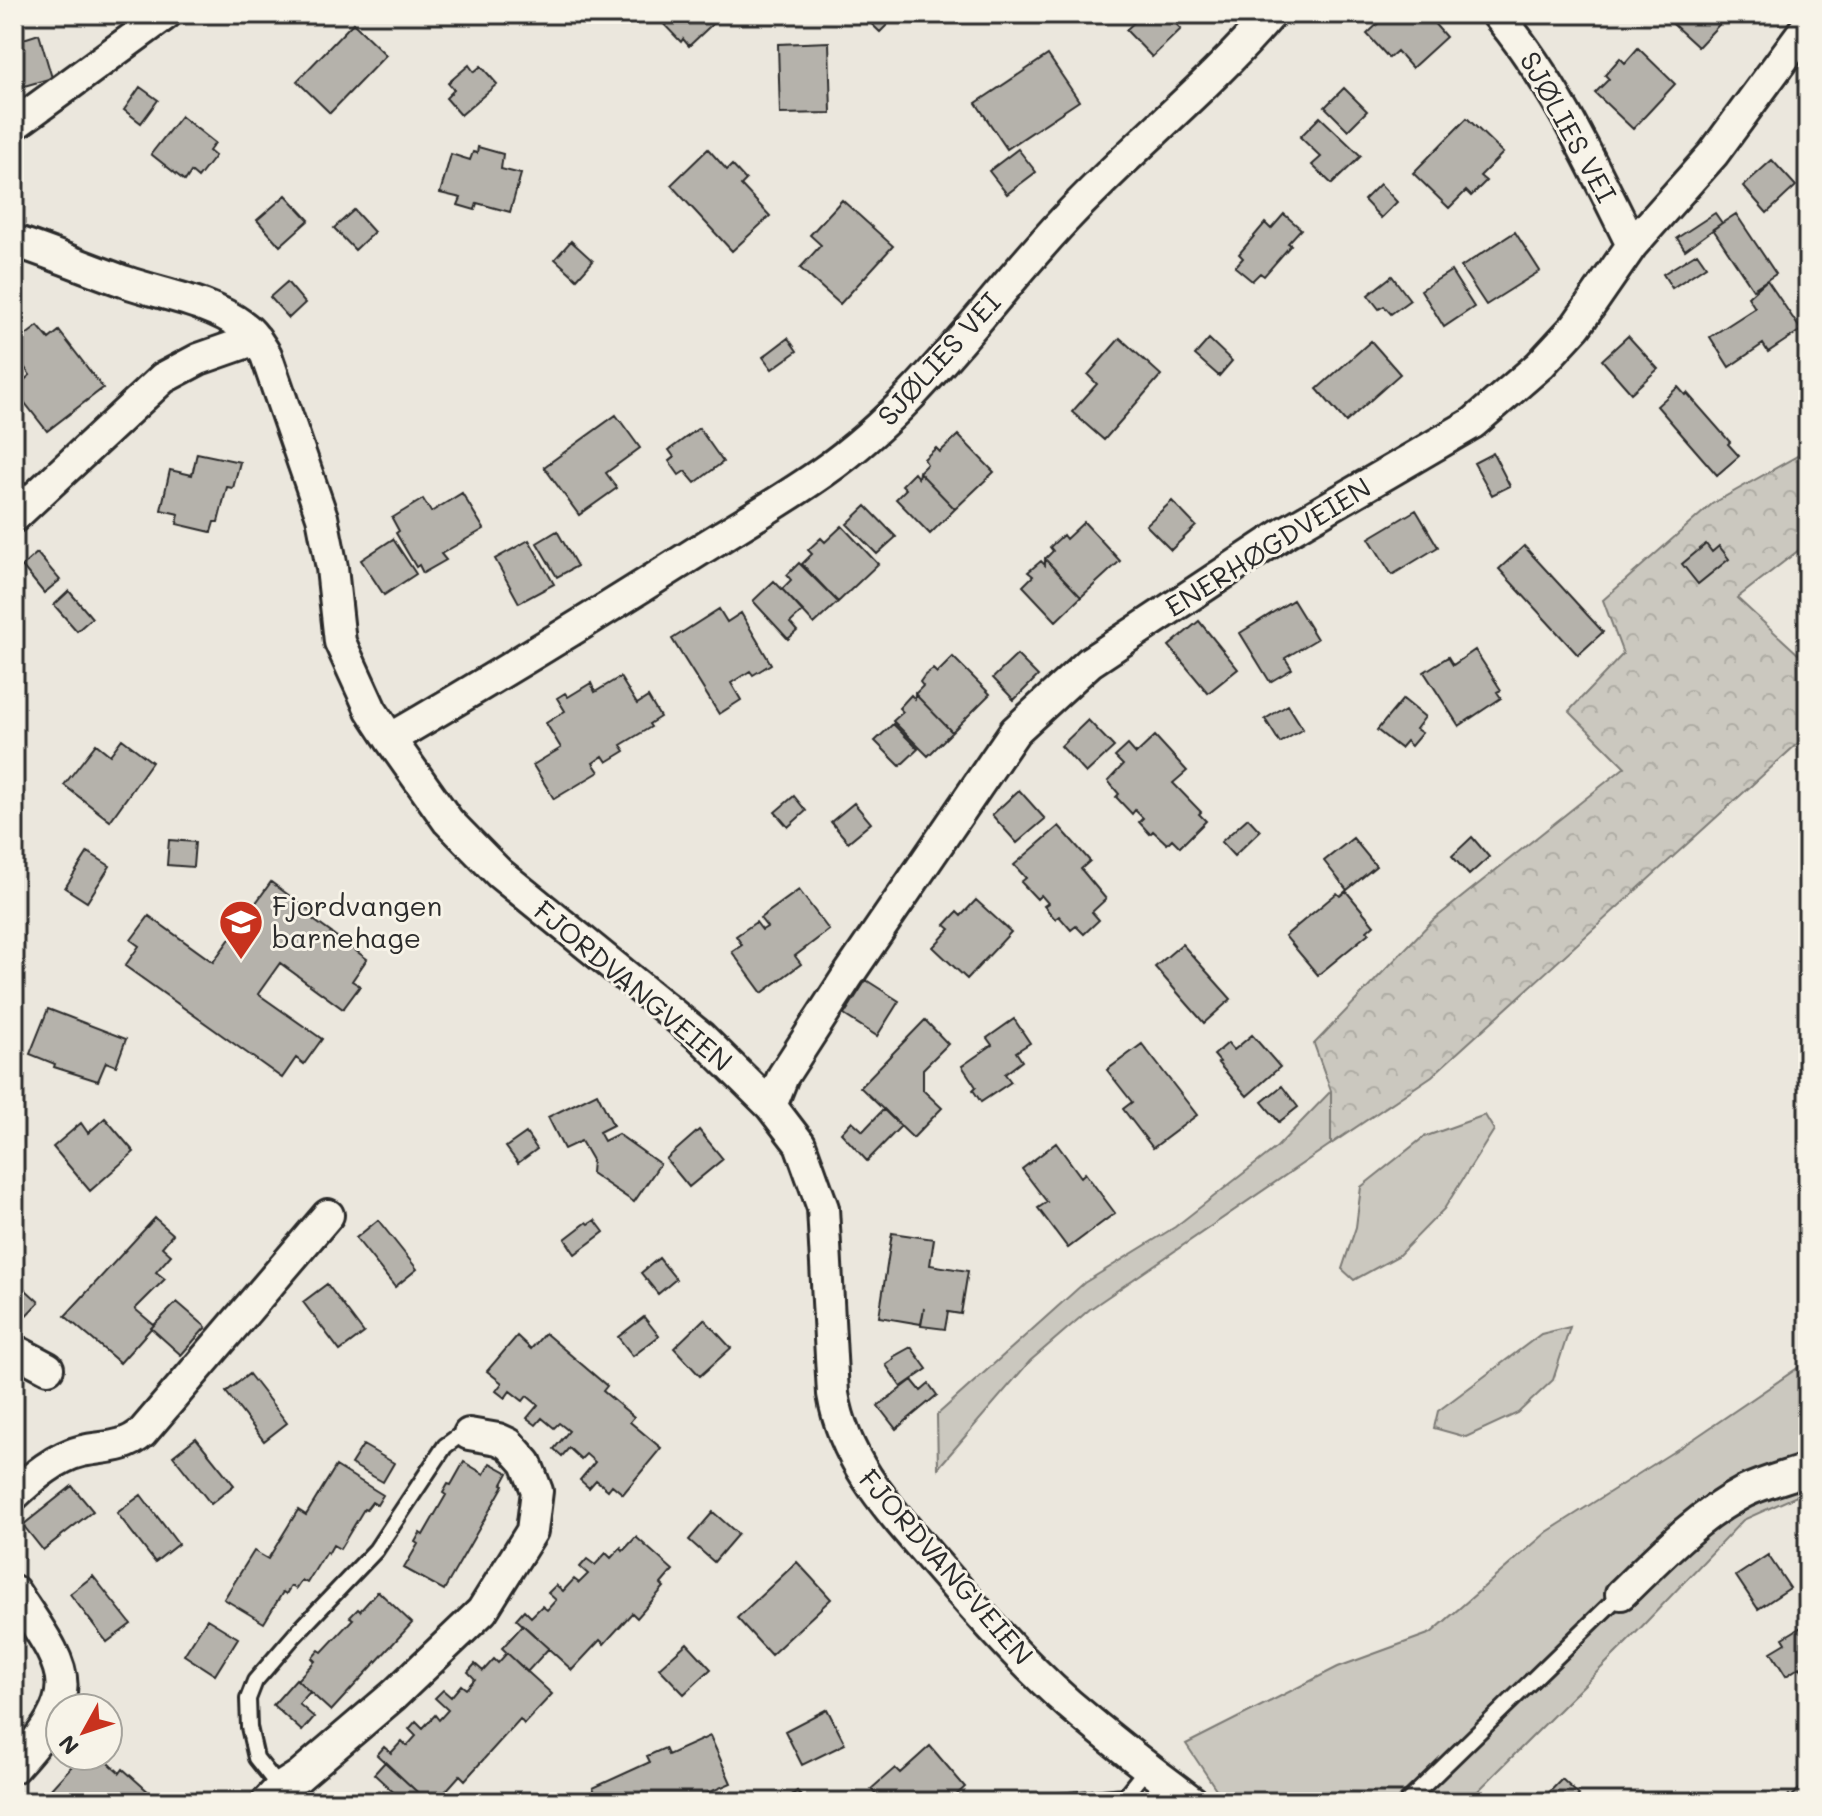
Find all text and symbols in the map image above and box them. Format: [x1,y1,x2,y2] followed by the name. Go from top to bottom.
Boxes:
[1513,45,1625,208] street label: SJØLIES VEI
[869,284,1008,433] street label: SJØLIES VEI
[1158,468,1377,624] street label: ENERHØGDVEIEN
[272,887,442,955] place label: Fjordvangen barnehage
[527,892,740,1079] street label: FJORDVANGVEIEN
[217,898,265,961] school or university icon: Fjordvangen barnehage
[852,1461,1042,1672] street label: FJORDVANGVEIEN
[44,1692,124,1772] north arrow
[52,1729,85,1761] text: N

